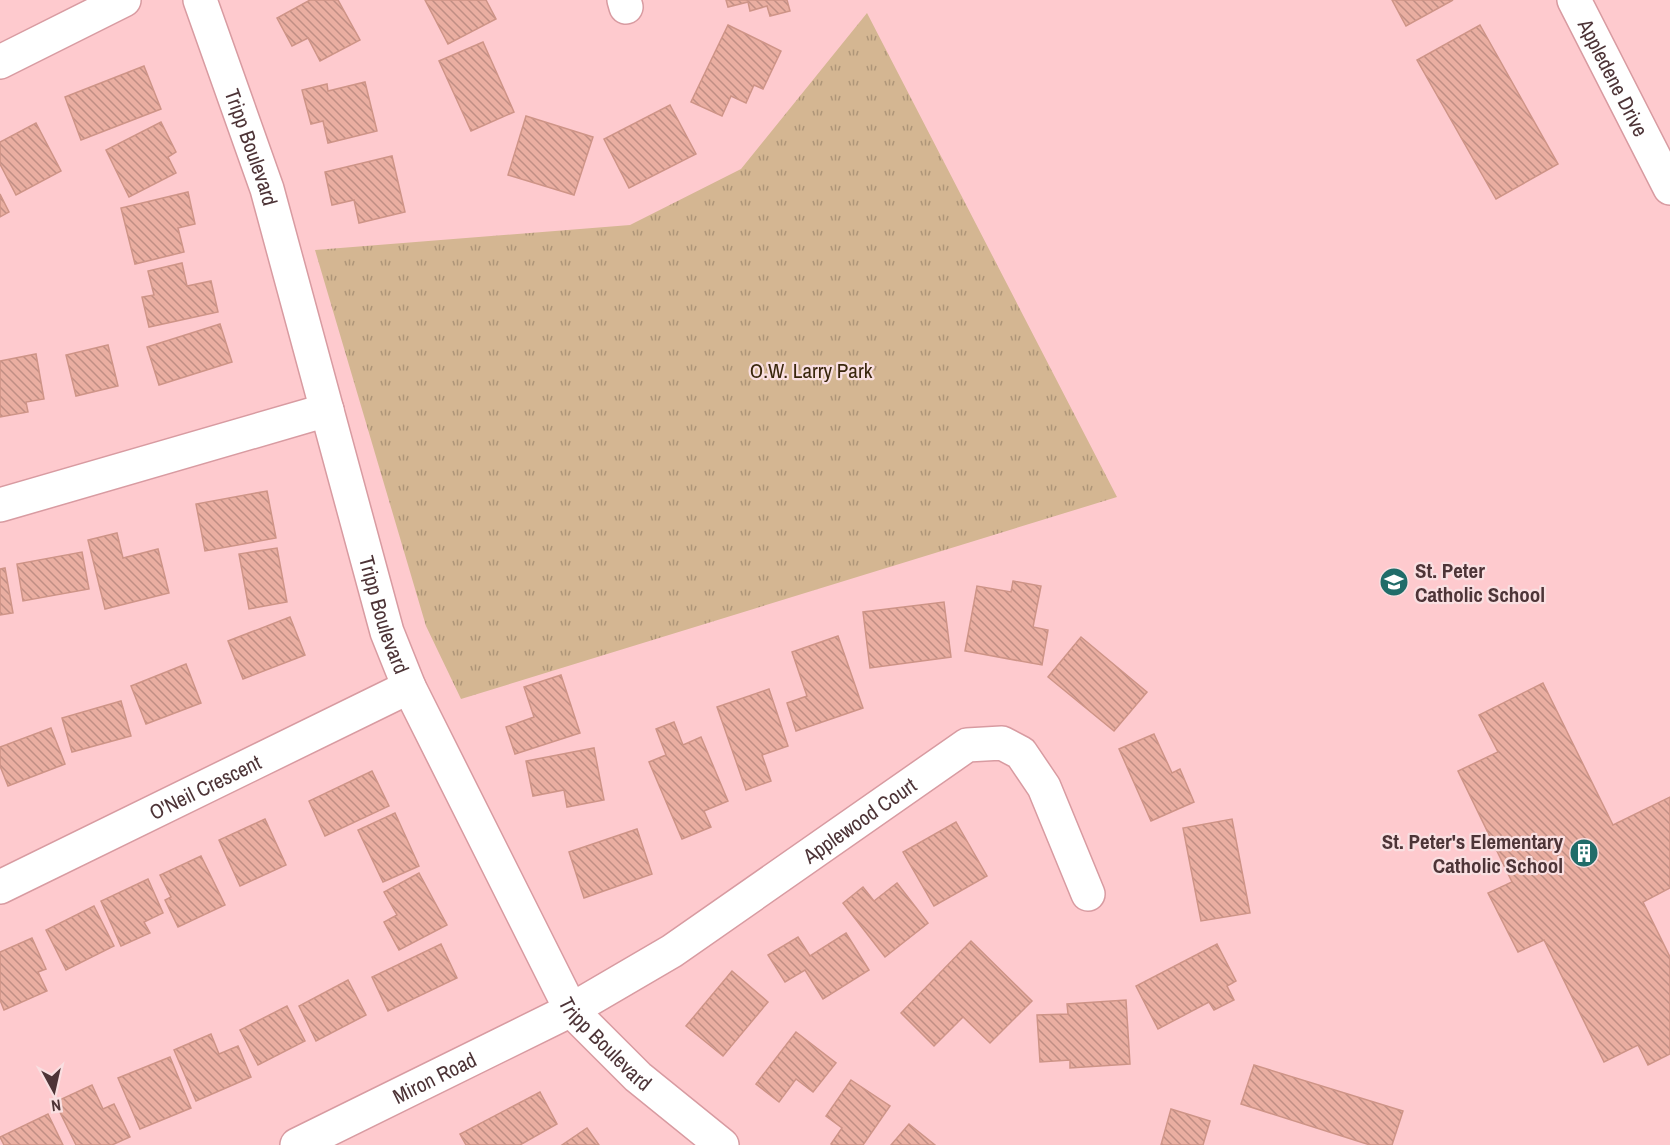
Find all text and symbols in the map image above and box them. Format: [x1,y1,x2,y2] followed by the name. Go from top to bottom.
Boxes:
[1571,13,1656,141] street label: Appledene Drive
[218,85,285,209] street label: Tripp Boulevard
[750,356,873,385] park label: O.W. Larry Park
[352,552,417,678] street label: Tripp Boulevard
[1415,556,1545,609] place label: St. Peter Catholic School
[1378,566,1410,598] school or university icon: St. Peter Catholic School
[144,747,266,826] street label: O'Neil Crescent
[796,770,922,870] street label: Applewood Court
[1382,827,1563,880] place label: St. Peter's Elementary Catholic School
[1568,837,1600,869] building icon: St. Peter's Elementary Catholic School
[552,992,658,1097] street label: Tripp Boulevard
[387,1044,481,1110] street label: Miron Road
[24,1061,84,1121] north arrow
[50,1094,62,1117] text: N

